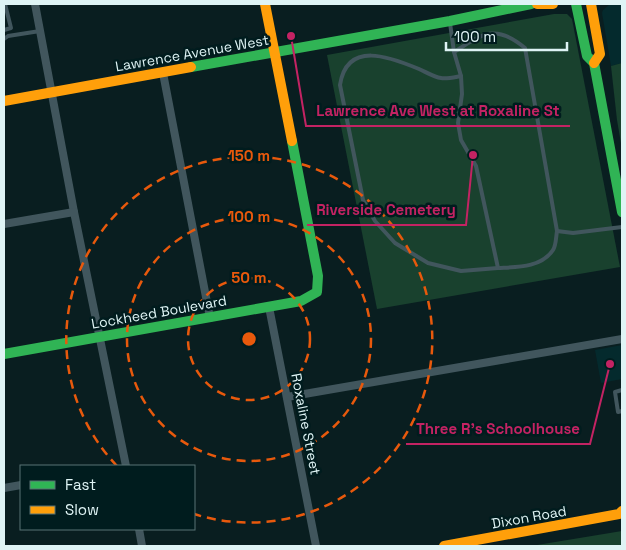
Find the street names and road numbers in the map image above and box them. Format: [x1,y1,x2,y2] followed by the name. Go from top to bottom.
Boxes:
[114,31,270,75] street label: Lawrence Avenue West
[90,291,228,333] street label: Lockheed Boulevard
[287,372,325,476] street label: Roxaline Street
[490,502,568,532] street label: Dixon Road

